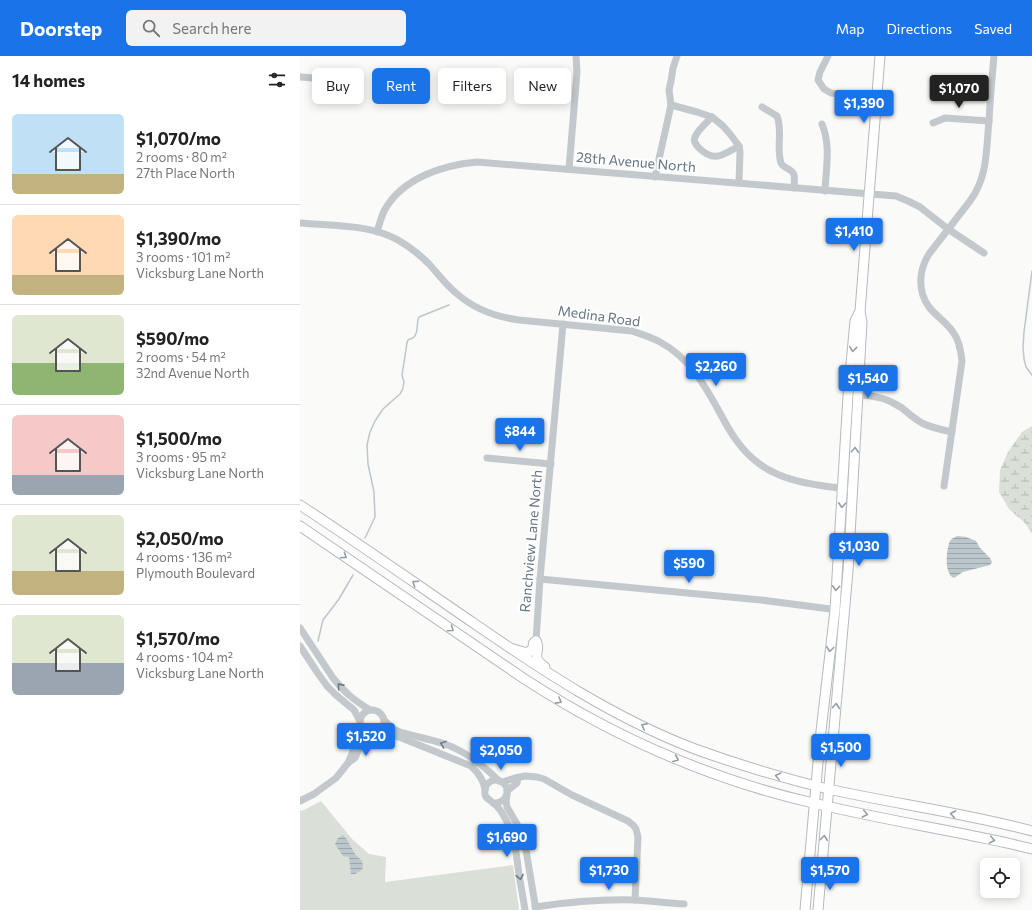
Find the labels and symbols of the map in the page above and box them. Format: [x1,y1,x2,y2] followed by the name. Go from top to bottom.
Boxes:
[926,75,992,109] pin: $1,070
[831,90,897,124] pin: $1,390
[575,148,697,175] street label: 28th Avenue North
[821,218,887,252] pin: $1,410
[557,301,641,330] street label: Medina Road
[848,346,857,352] one-way arrow
[683,353,749,387] pin: $2,260
[835,365,901,399] pin: $1,540
[496,418,544,452] pin: $844
[850,447,859,453] one-way arrow
[516,469,545,613] street label: Ranchview Lane North
[837,502,846,508] one-way arrow
[826,533,892,567] pin: $1,030
[665,550,713,584] pin: $590
[340,551,347,559] one-way arrow
[412,580,419,588] one-way arrow
[832,585,841,591] one-way arrow
[447,624,454,632] one-way arrow
[826,646,835,652] one-way arrow
[337,683,344,691] one-way arrow
[555,697,562,704] one-way arrow
[832,703,841,709] one-way arrow
[333,723,399,757] pin: $1,520
[640,723,648,731] one-way arrow
[808,734,874,768] pin: $1,500
[468,737,534,771] pin: $2,050
[440,740,447,749] one-way arrow
[671,754,679,762] one-way arrow
[775,772,782,781] one-way arrow
[862,809,868,818] one-way arrow
[950,810,956,818] one-way arrow
[474,824,540,858] pin: $1,690
[819,835,828,841] one-way arrow
[989,835,995,843] one-way arrow
[576,857,642,891] pin: $1,730
[797,857,863,891] pin: $1,570
[515,874,524,880] one-way arrow

